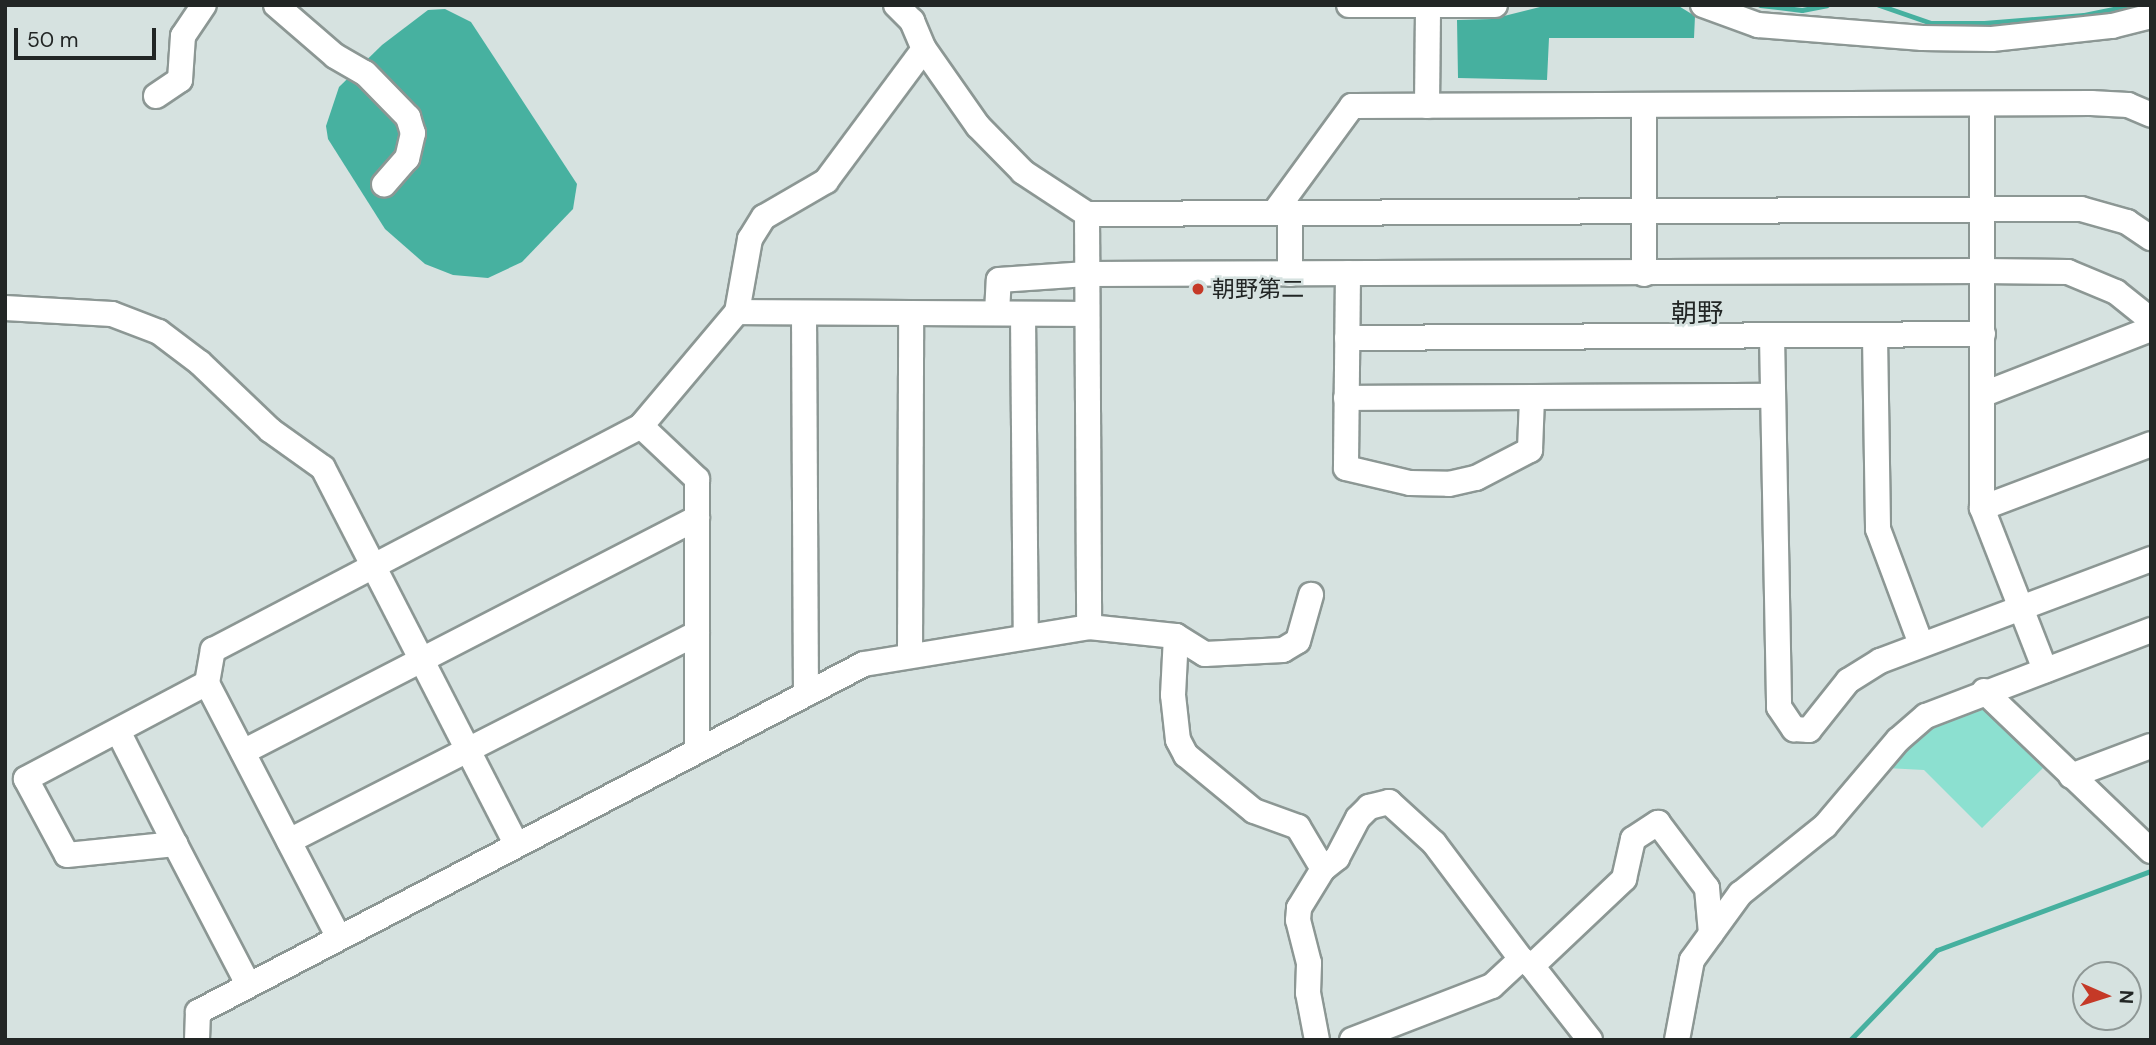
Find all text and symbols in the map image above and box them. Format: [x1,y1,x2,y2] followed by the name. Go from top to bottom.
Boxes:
[18,14,159,58] scale bar
[27,26,78,54] text: 50 m
[1212,275,1304,303] place label: 朝野第二
[1190,281,1206,297] marker: 朝野第二
[1671,298,1723,330] district label: 朝野
[2072,961,2142,1031] north arrow
[2114,989,2139,1005] text: N

